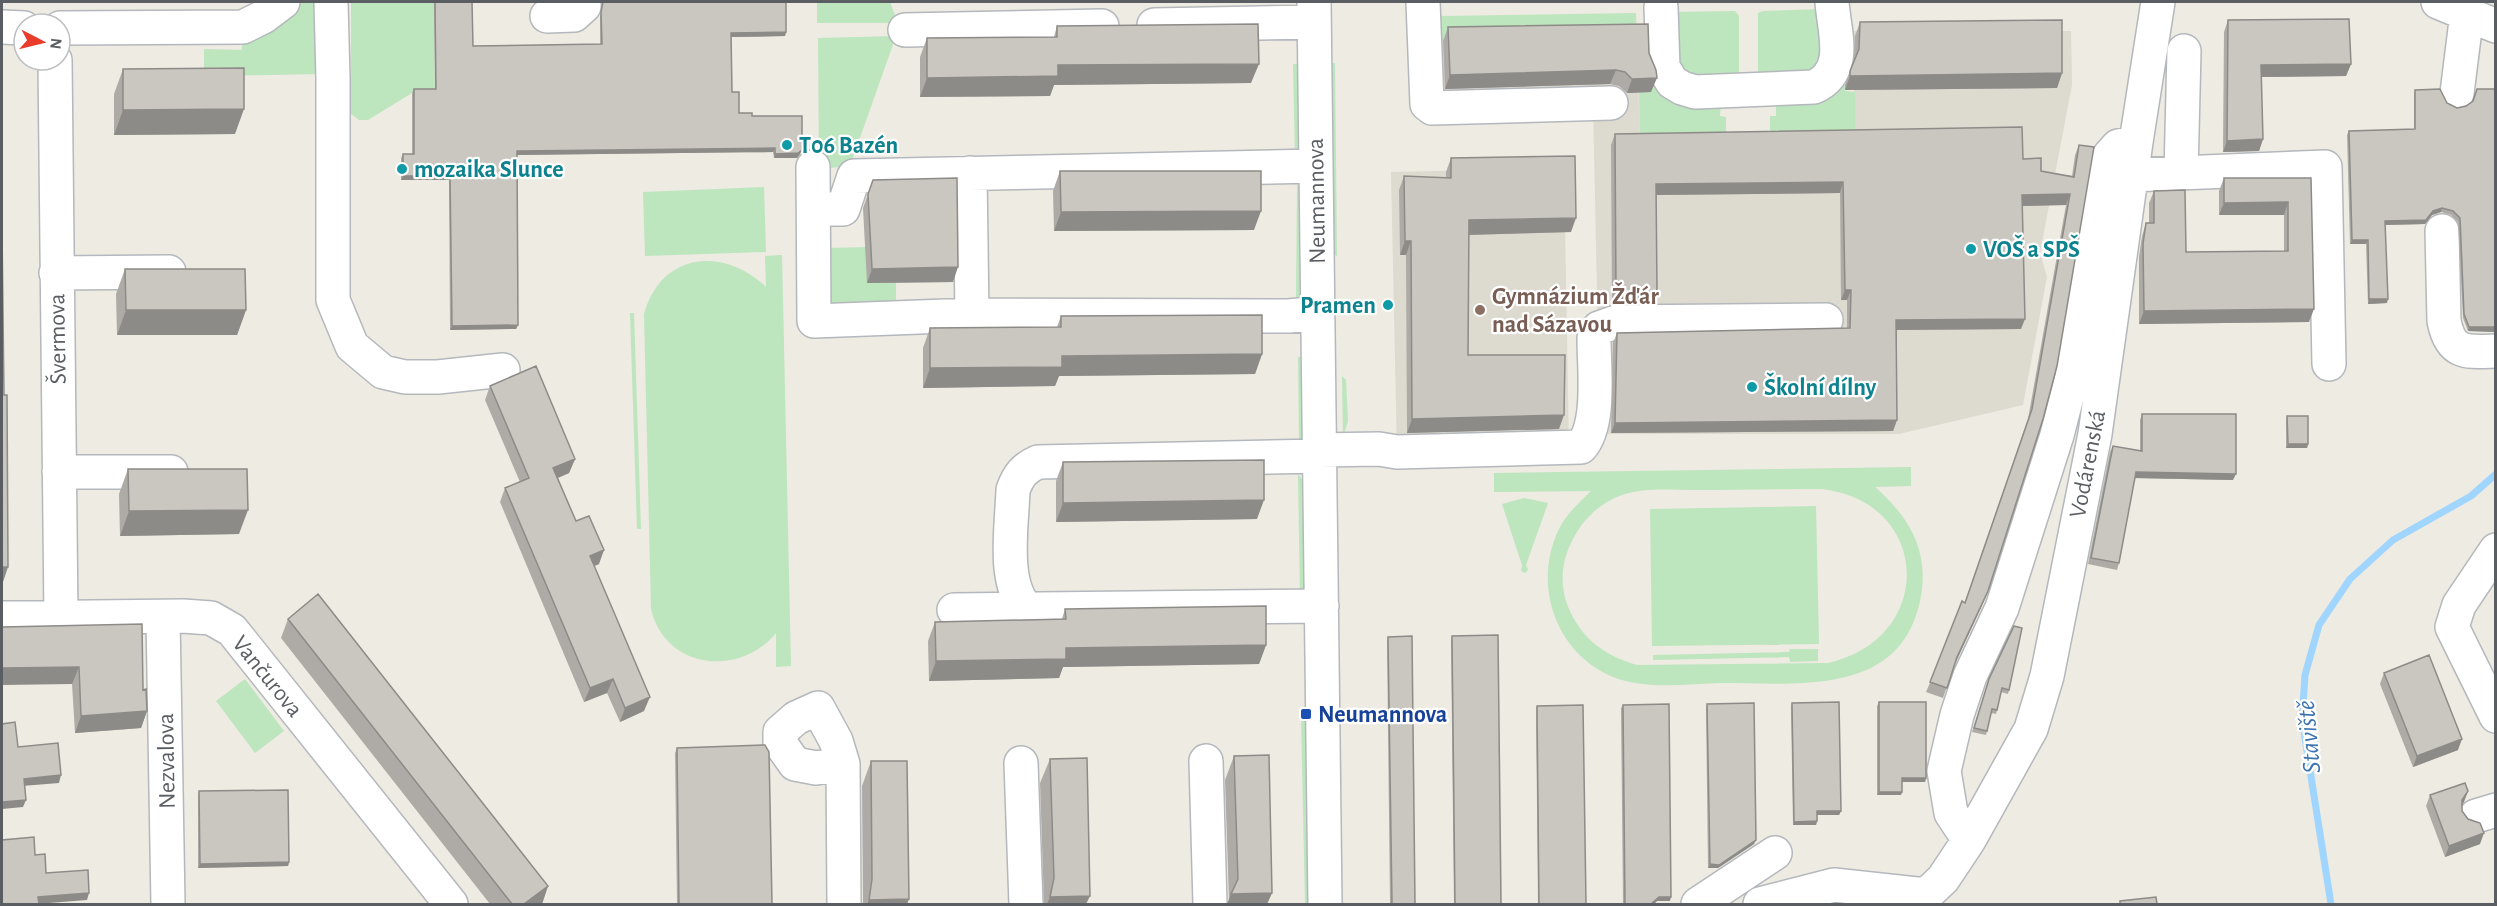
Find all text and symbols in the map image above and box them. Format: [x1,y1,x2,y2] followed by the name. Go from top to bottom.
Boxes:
[12,12,72,72] north arrow
[47,37,65,50] text: N
[799,134,898,158] place label: T06 Bazén
[780,138,794,152] marker: T06 Bazén
[1304,138,1330,264] street label: Neumannova
[414,158,563,182] place label: mozaika Slunce
[395,162,409,176] marker: mozaika Slunce
[1983,234,2080,262] place label: VOŠ a SPŠ
[1964,242,1978,256] marker: VOŠ a SPŠ
[1492,282,1659,337] place label: Gymnázium Žďár nad Sázavou
[44,293,71,385] street label: Švermova
[1300,294,1376,318] place label: Pramen
[1381,298,1395,312] marker: Pramen
[1473,303,1487,317] marker: Gymnázium Žďár nad Sázavou
[1764,372,1877,400] place label: Školní dílny
[1745,380,1759,394] marker: Školní dílny
[2066,408,2110,520] street label: Vodárenská
[227,631,307,722] street label: Vančurova
[2293,699,2325,775] water label: Staviště
[1318,703,1447,727] place label: Neumannova
[1299,707,1313,721] marker: Neumannova
[154,713,180,809] street label: Nezvalova

